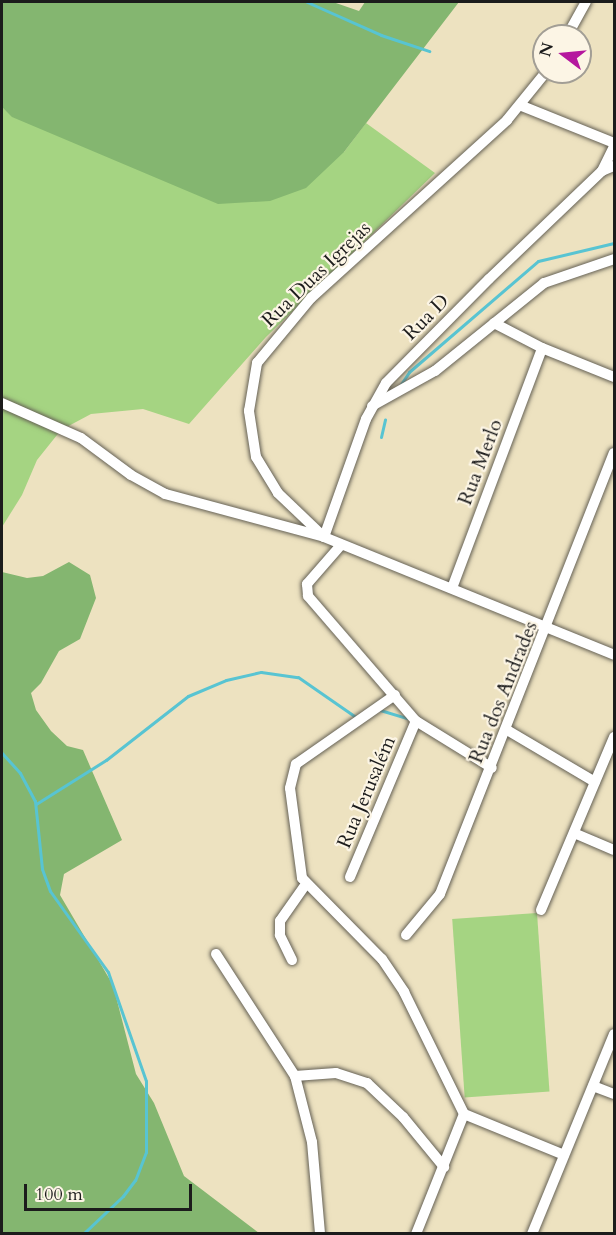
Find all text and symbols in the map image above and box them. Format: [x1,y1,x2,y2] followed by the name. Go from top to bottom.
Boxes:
[532,24,592,84] north arrow
[534,40,559,59] text: N
[257,216,375,332] street label: Rua Duas Igrejas
[398,289,454,345] street label: Rua D
[453,416,507,508] street label: Rua Merlo
[464,618,542,766] street label: Rua dos Andrades
[332,732,400,852] street label: Rua Jerusalém
[27,1172,195,1210] scale bar
[35,1182,83,1207] text: 100 m

